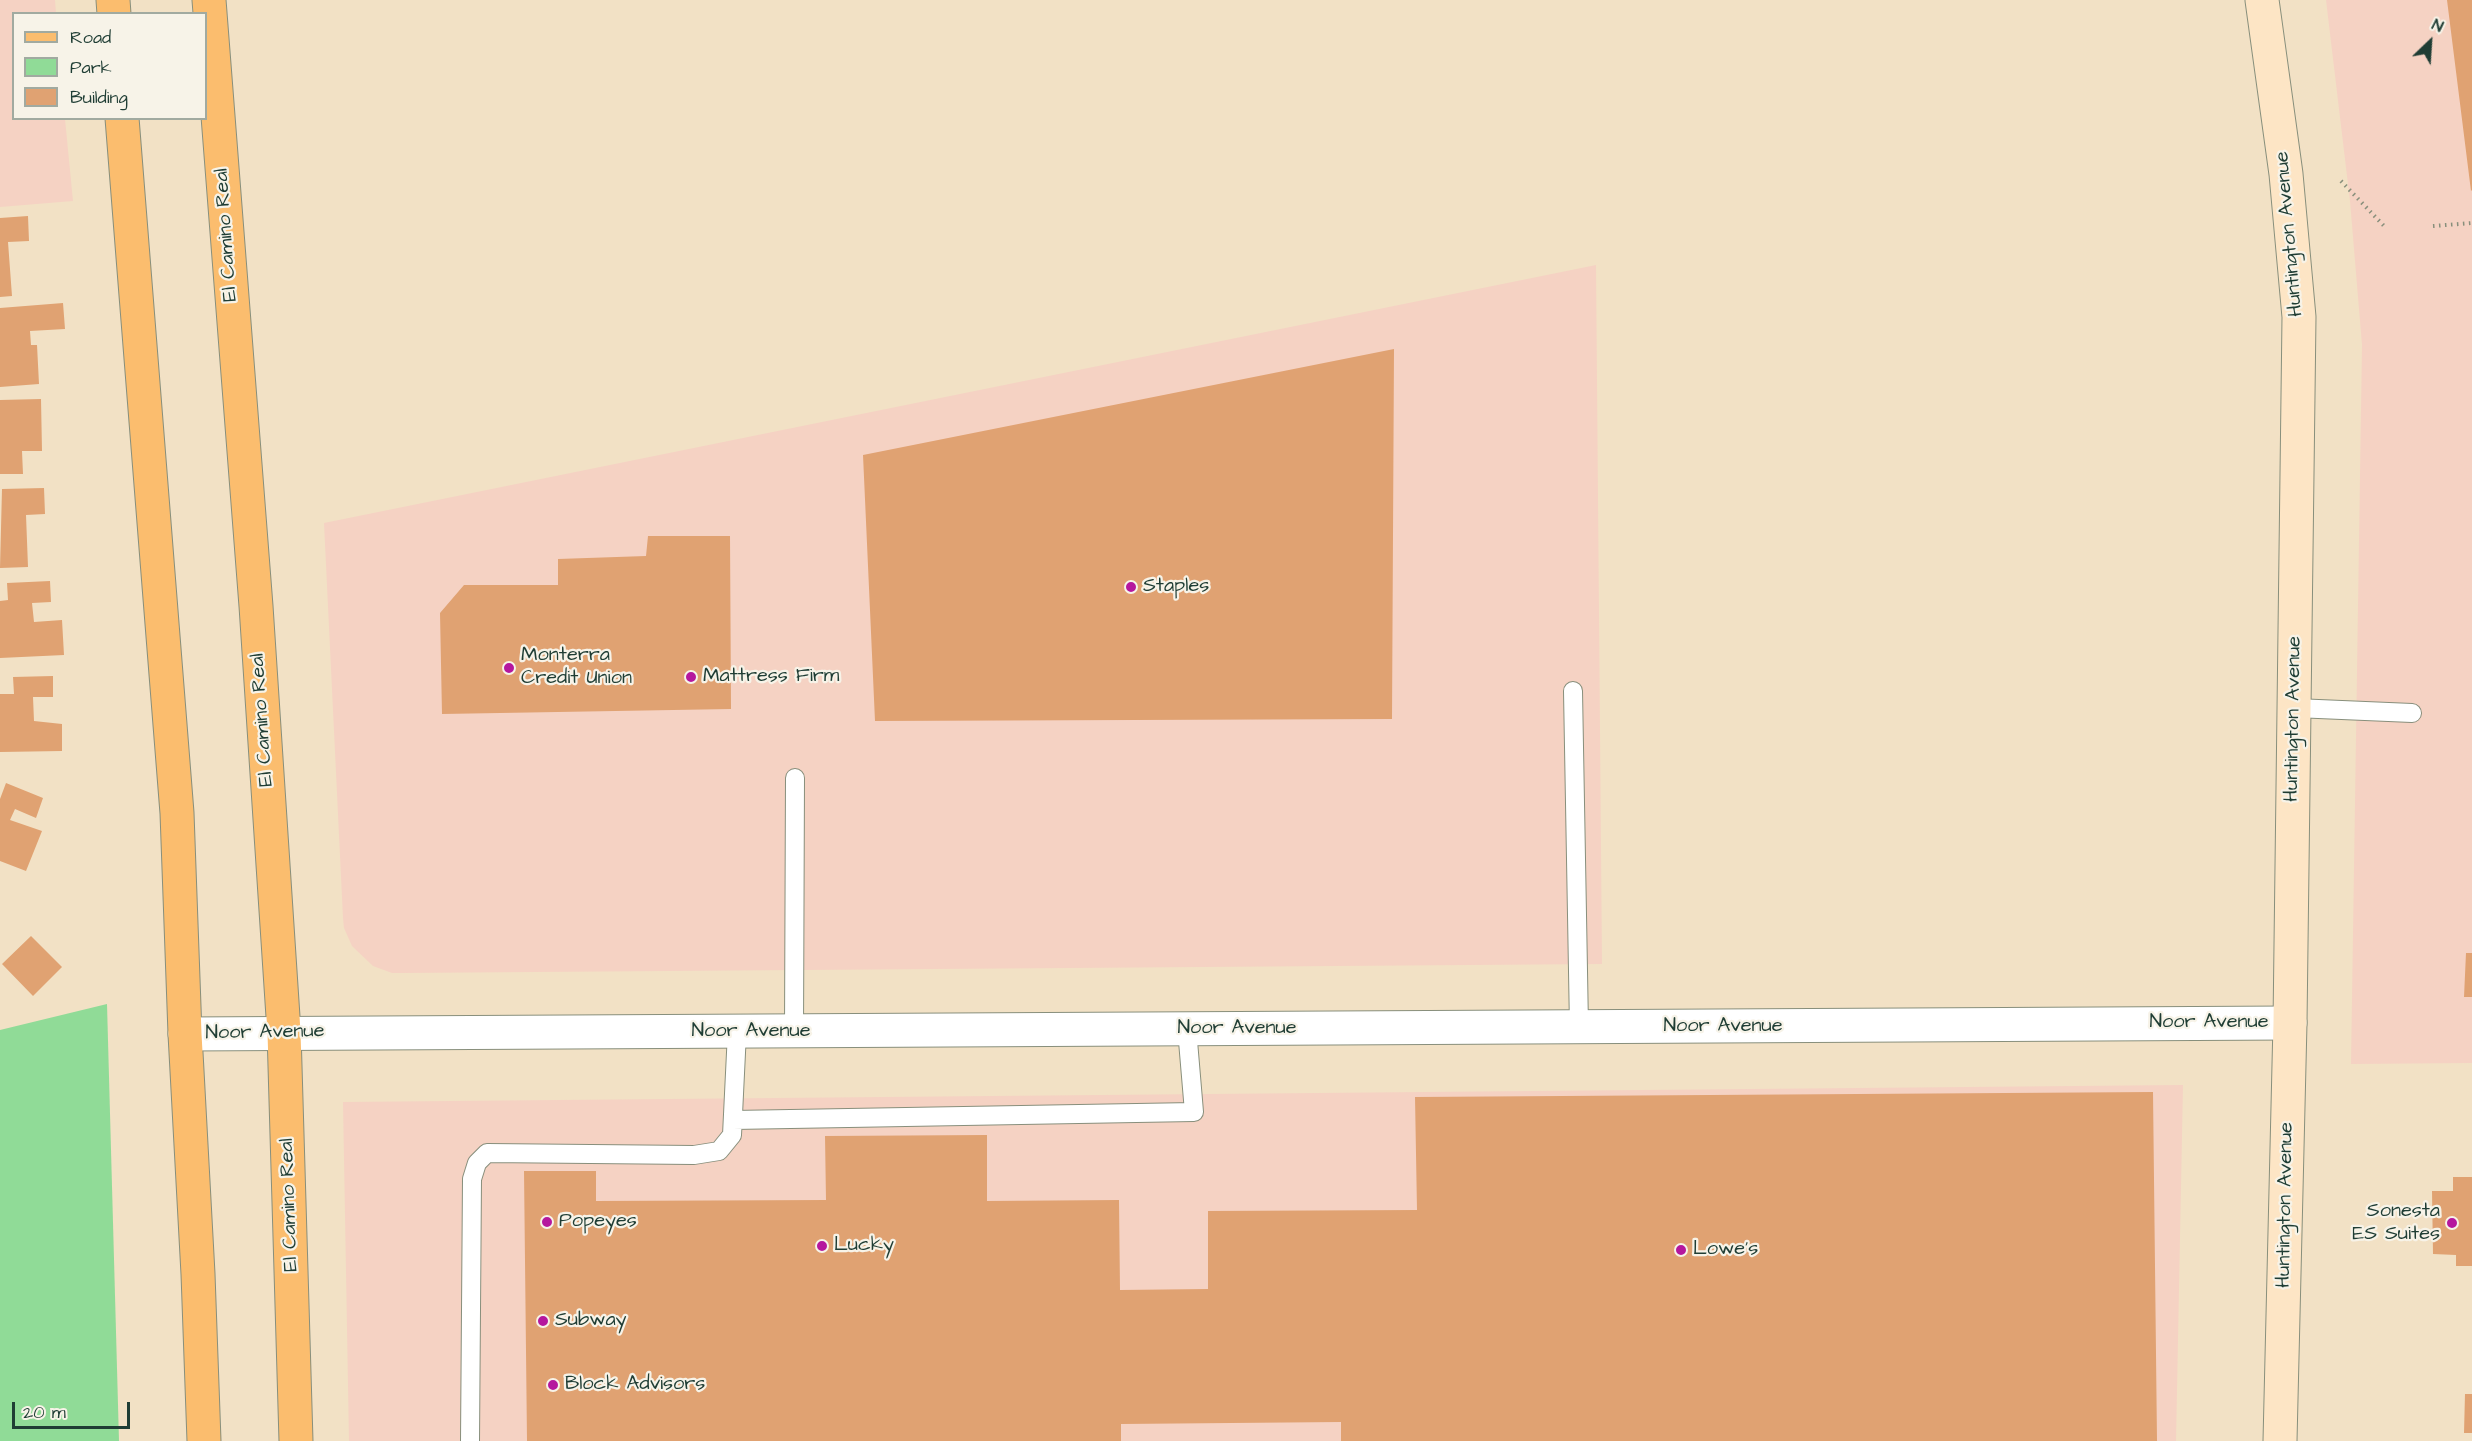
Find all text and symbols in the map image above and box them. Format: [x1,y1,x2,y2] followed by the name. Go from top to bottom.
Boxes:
[12,12,207,120] legend
[2400,12,2460,72] north arrow
[2428,14,2447,38] text: N
[70,25,111,50] text: Road
[70,55,112,80] text: Park
[70,85,128,110] text: Building
[2271,150,2309,318] street label: Huntington Avenue
[210,168,244,302] street label: El Camino Real
[1143,575,1209,599] place label: Staples
[1124,580,1138,594] marker: Staples
[2281,636,2307,802] street label: Huntington Avenue
[521,644,632,691] place label: Monterra Credit Union
[246,653,280,787] street label: El Camino Real
[502,661,516,675] marker: Monterra Credit Union
[703,665,839,689] place label: Mattress Firm
[684,670,698,684] marker: Mattress Firm
[2149,1011,2269,1035] street label: Noor Avenue
[1663,1015,1783,1039] street label: Noor Avenue
[1177,1017,1297,1041] street label: Noor Avenue
[205,1020,325,1046] street label: Noor Avenue
[691,1020,811,1044] street label: Noor Avenue
[2273,1122,2299,1288] street label: Huntington Avenue
[276,1138,304,1272] street label: El Camino Real
[2352,1200,2440,1247] place label: Sonesta ES Suites
[559,1210,637,1234] place label: Popeyes
[540,1215,554,1229] marker: Popeyes
[2445,1216,2459,1230] marker: Sonesta ES Suites
[834,1234,894,1258] place label: Lucky
[1693,1238,1758,1262] place label: Lowe's
[815,1239,829,1253] marker: Lucky
[1674,1243,1688,1257] marker: Lowe's
[555,1309,627,1333] place label: Subway
[536,1314,550,1328] marker: Subway
[565,1373,705,1397] place label: Block Advisors
[546,1378,560,1392] marker: Block Advisors
[15,1390,134,1428] scale bar
[23,1400,66,1425] text: 20 m

